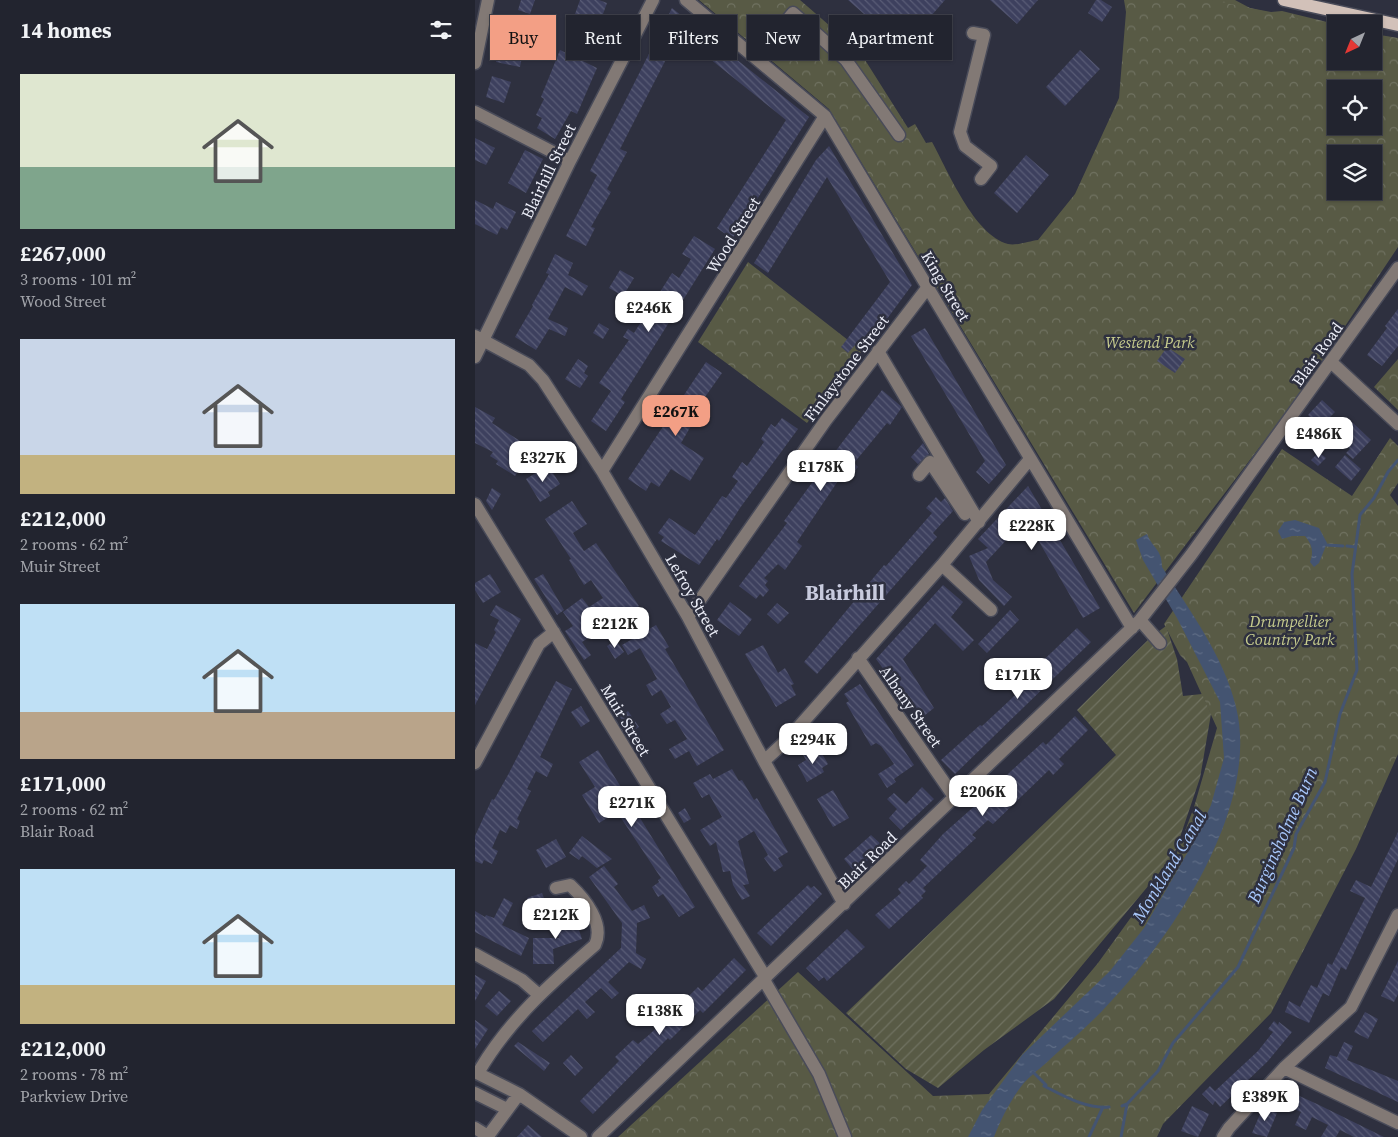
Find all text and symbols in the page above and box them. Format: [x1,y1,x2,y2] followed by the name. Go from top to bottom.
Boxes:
[490,15,556,60] chip: Buy
[566,15,640,60] chip: Rent
[650,15,737,60] chip: Filters
[747,15,819,60] chip: New
[829,15,952,60] chip: Apartment
[1327,15,1383,70] north arrow
[1327,15,1382,200] map controls
[20,16,112,45] text: 14 homes
[427,16,455,44] icon: filters
[1327,80,1382,135] button: locate
[193,106,283,196] icon: home
[516,119,581,222] street label: Blairhill Street
[1327,145,1382,200] button: layers
[701,192,766,277] street label: Wood Street
[20,239,106,268] text: £267,000
[916,247,976,326] street label: King Street
[20,268,136,290] text: 3 rooms · 101 m²
[20,290,106,312] text: Wood Street
[614,290,684,333] pin: £246K
[626,296,672,318] text: £246K
[799,310,894,426] street label: Finlaystone Street
[1286,318,1348,390] street label: Blair Road
[1105,331,1195,353] park label: Westend Park
[193,371,283,461] icon: home
[641,394,711,437] pin: £267K
[653,400,699,422] text: £267K
[1284,416,1354,459] pin: £486K
[1296,422,1342,444] text: £486K
[508,440,578,483] pin: £327K
[520,446,566,468] text: £327K
[786,450,856,492] pin: £178K
[798,455,844,477] text: £178K
[20,504,106,533] text: £212,000
[997,508,1067,551] pin: £228K
[1009,514,1055,536] text: £228K
[20,533,128,555] text: 2 rooms · 62 m²
[661,550,726,641] street label: Lefroy Street
[20,555,100,577] text: Muir Street
[805,578,885,607] district label: Blairhill
[580,606,650,649] pin: £212K
[1245,610,1335,650] park label: Drumpellier Country Park
[592,612,638,634] text: £212K
[193,636,283,726] icon: home
[983,658,1053,700] pin: £171K
[875,661,948,752] street label: Albany Street
[995,663,1041,685] text: £171K
[596,680,656,761] street label: Muir Street
[778,722,848,765] pin: £294K
[790,728,836,750] text: £294K
[1240,763,1323,908] water label: Burginsholme Burn
[20,769,106,798] text: £171,000
[948,774,1018,817] pin: £206K
[960,780,1006,802] text: £206K
[597,786,667,828] pin: £271K
[609,791,655,813] text: £271K
[20,798,128,820] text: 2 rooms · 62 m²
[1125,805,1212,927] water label: Monkland Canal
[20,820,94,842] text: Blair Road
[833,826,901,894] street label: Blair Road
[521,898,591,940] pin: £212K
[193,901,283,991] icon: home
[533,903,579,925] text: £212K
[625,994,695,1036] pin: £138K
[637,999,683,1021] text: £138K
[20,1034,106,1063] text: £212,000
[20,1063,128,1085] text: 2 rooms · 78 m²
[1230,1080,1300,1122] pin: £389K
[20,1085,128,1107] text: Parkview Drive
[1242,1085,1288,1107] text: £389K

